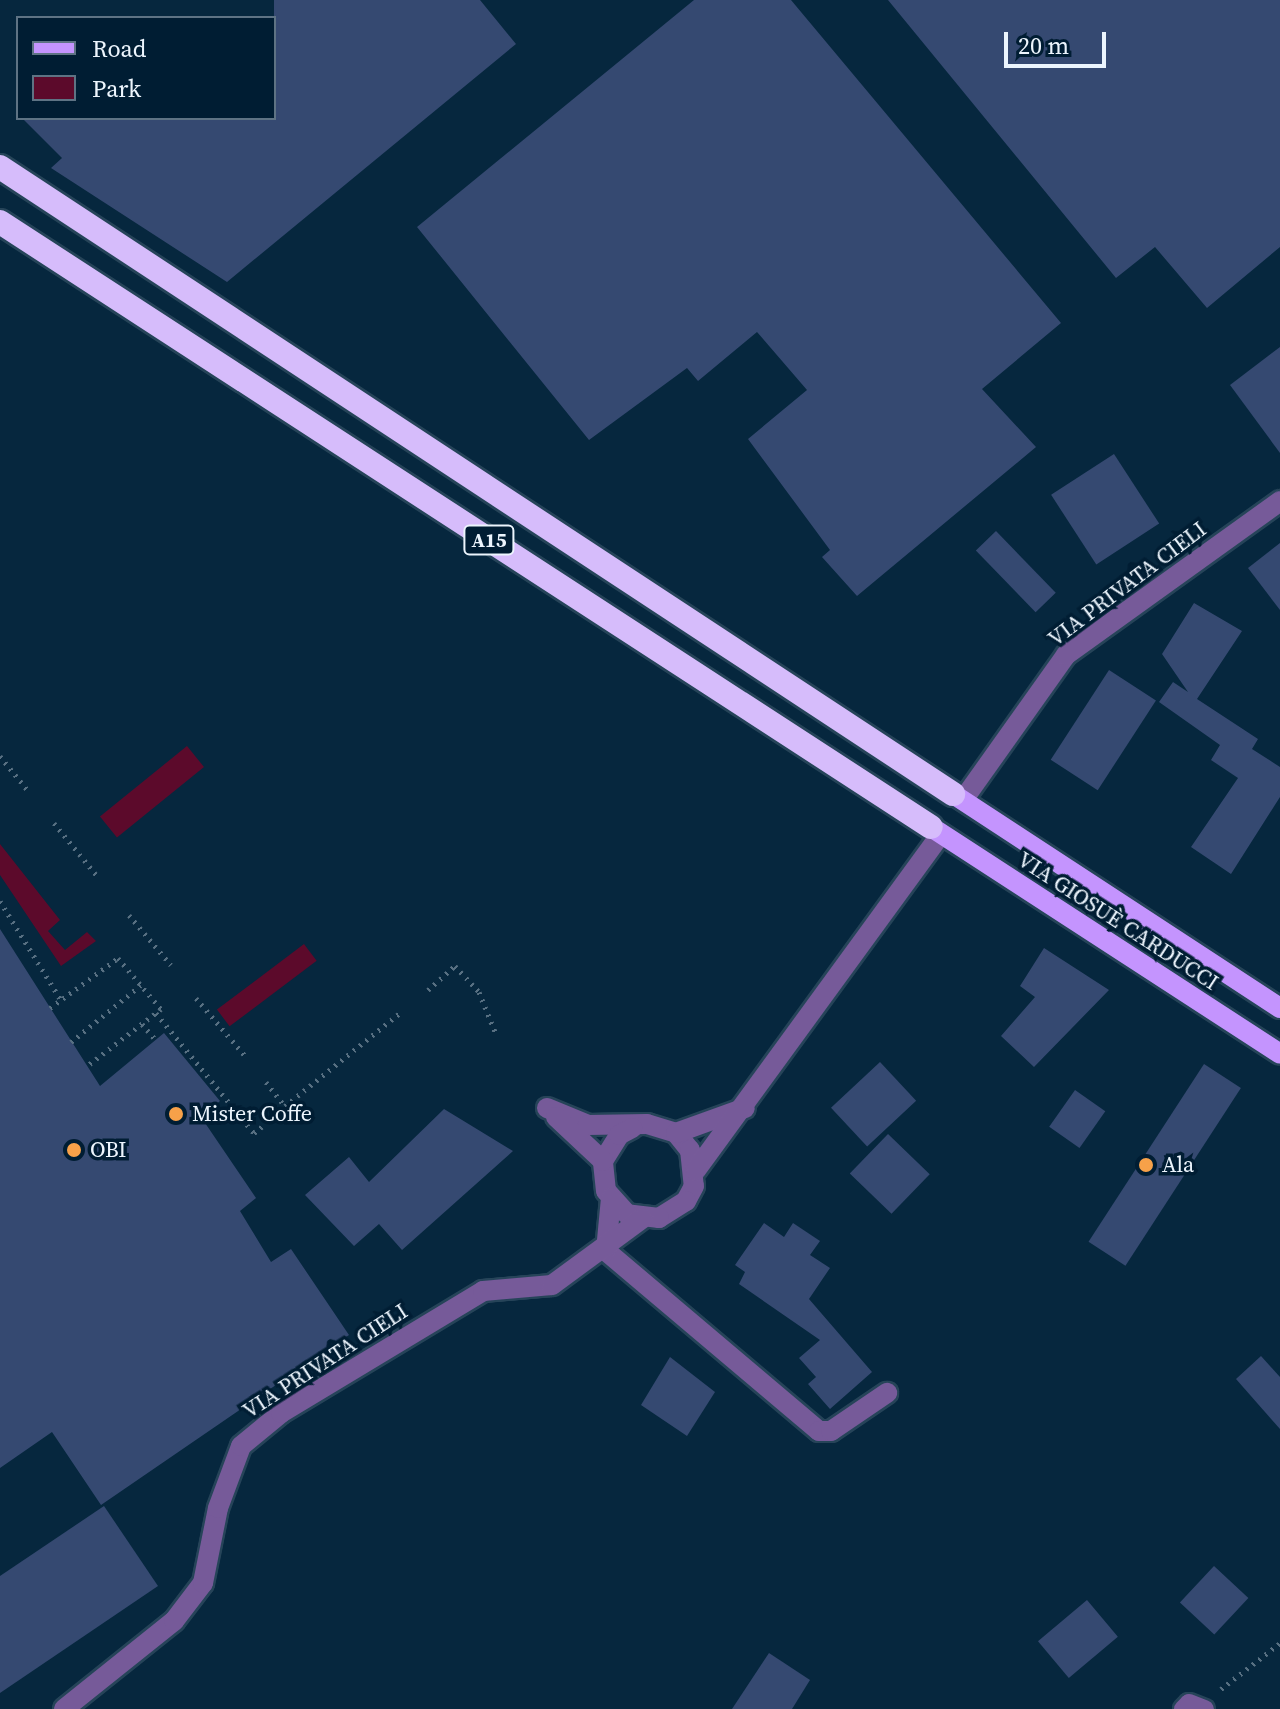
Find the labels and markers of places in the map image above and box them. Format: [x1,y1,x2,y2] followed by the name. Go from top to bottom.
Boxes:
[192,1101,312,1127] place label: Mister Coffe
[167,1105,185,1123] marker: Mister Coffe
[90,1137,126,1163] place label: OBI
[65,1141,83,1159] marker: OBI
[1162,1152,1194,1178] place label: Ala
[1137,1156,1155,1174] marker: Ala

